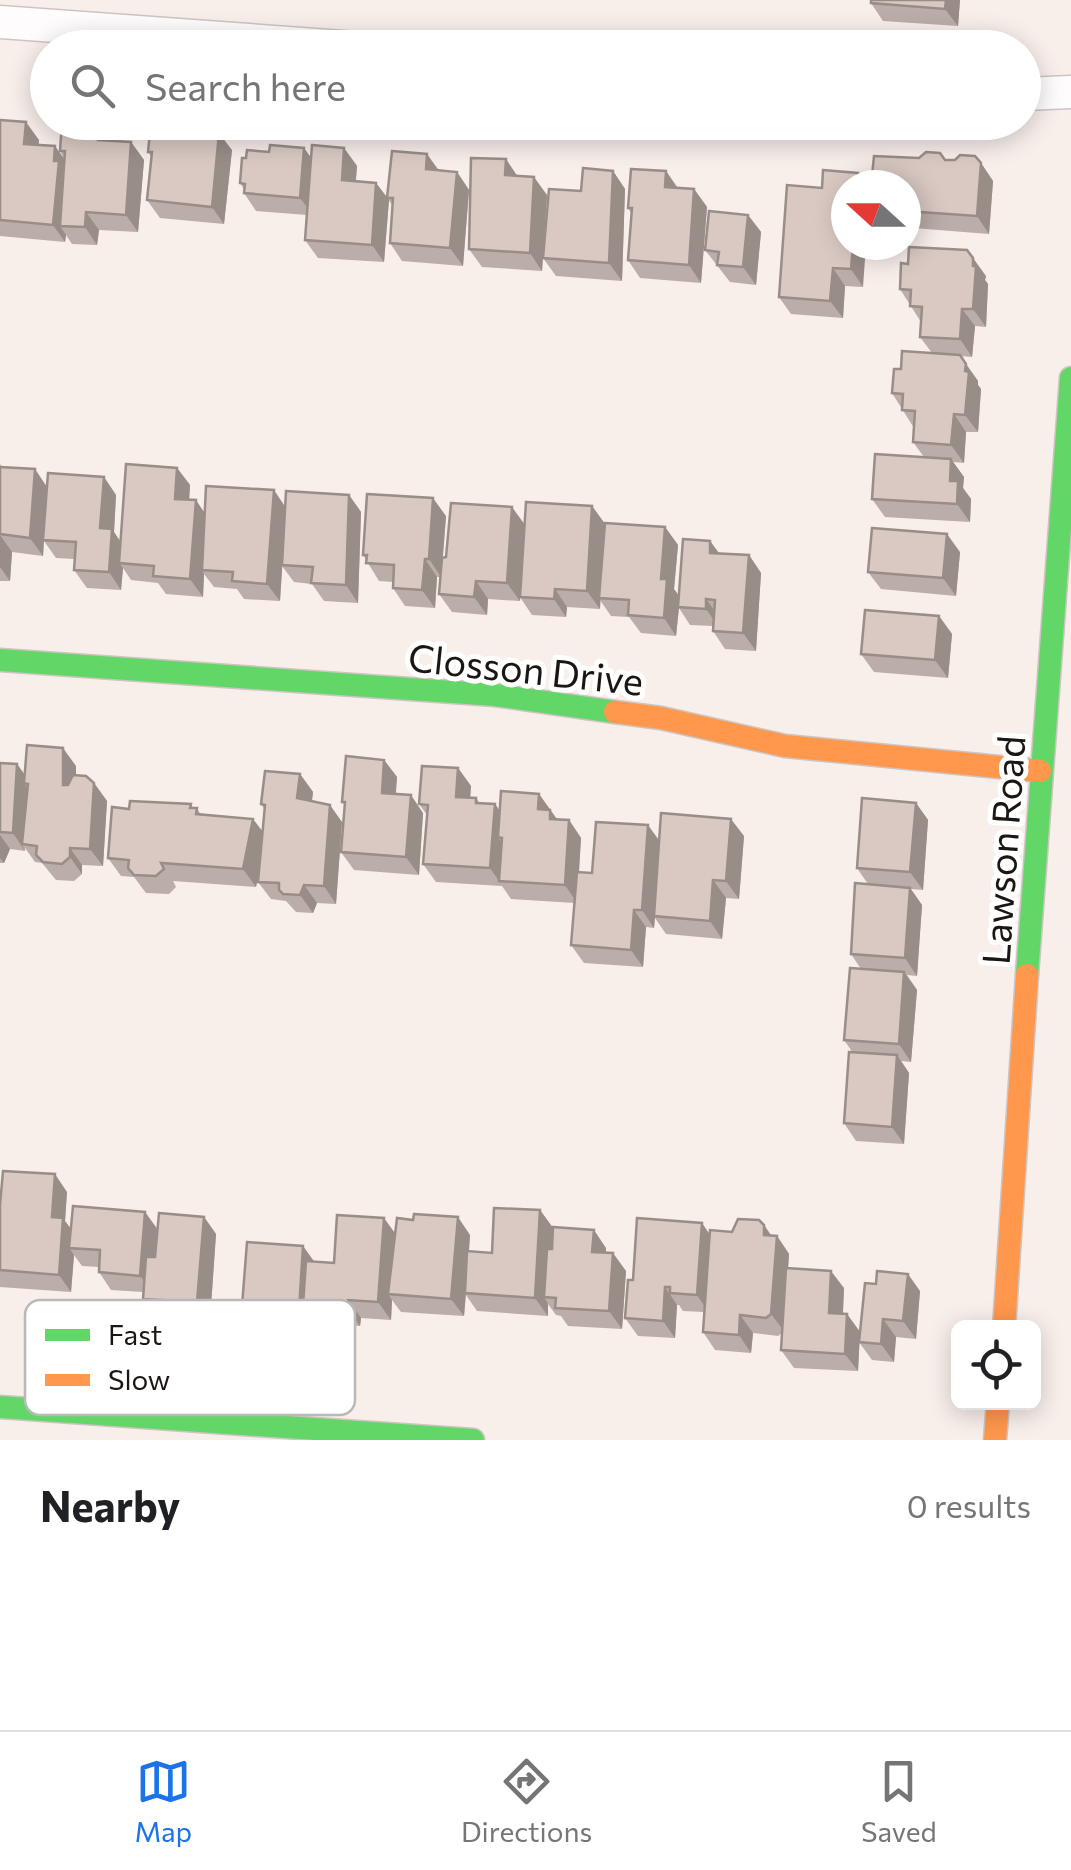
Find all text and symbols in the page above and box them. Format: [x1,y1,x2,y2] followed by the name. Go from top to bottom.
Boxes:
[30,30,1041,140] search box
[65,58,120,113] icon: search
[145,62,346,109] text: Search here
[831,170,921,260] north arrow
[406,632,646,704] street label: Closson Drive
[971,734,1033,966] street label: Lawson Road
[25,1300,355,1415] legend
[108,1317,162,1351] text: Fast
[951,1320,1041,1410] map controls
[951,1320,1041,1410] button: locate
[108,1362,170,1396] text: Slow
[40,1479,180,1531] text: Nearby
[907,1485,1031,1525] text: 0 results
[134,1754,192,1848] tab: Map
[461,1754,592,1848] tab: Directions
[861,1754,937,1848] tab: Saved

